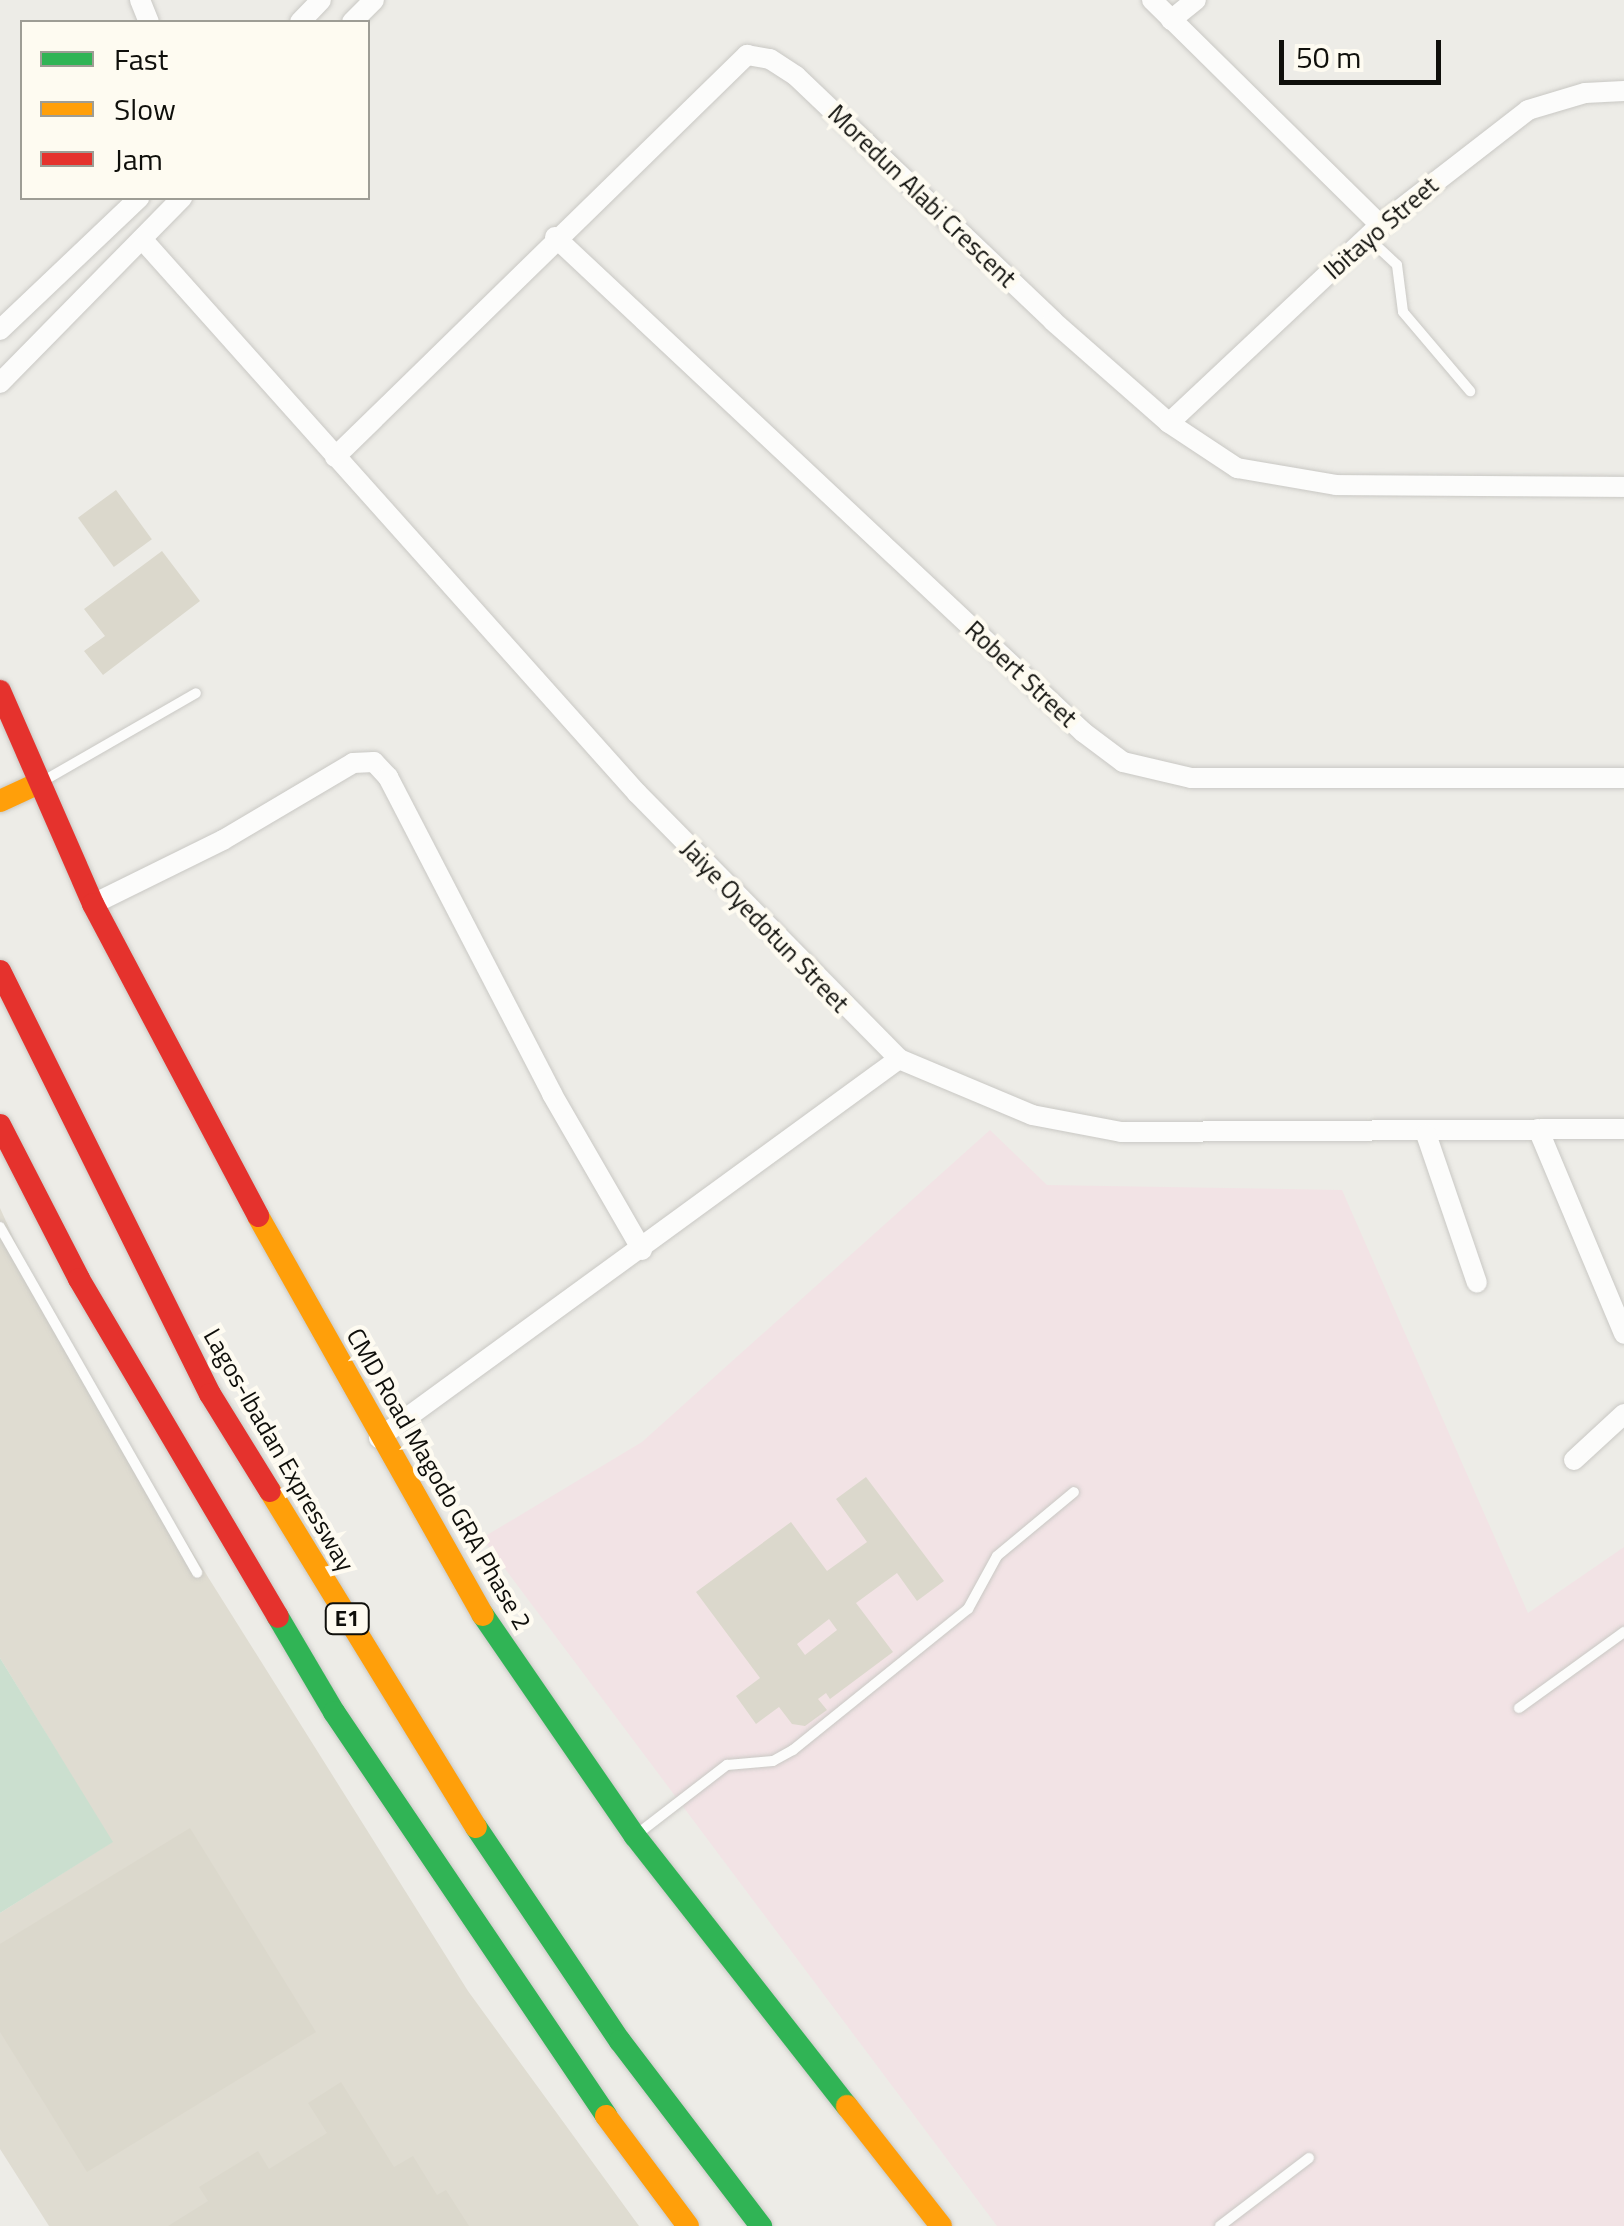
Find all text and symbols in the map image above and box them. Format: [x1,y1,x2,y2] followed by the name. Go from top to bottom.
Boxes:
[20,20,370,200] legend
[1284,20,1446,82] scale bar
[1296,34,1361,80] text: 50 m
[114,36,168,82] text: Fast
[114,86,176,132] text: Slow
[822,99,1022,293] street label: Moredun Alabi Crescent
[114,136,163,182] text: Jam
[1318,170,1444,286] street label: Ibitayo Street
[959,615,1083,733] street label: Robert Street
[675,834,855,1018] street label: Jaiye Oyedotun Street
[197,1323,361,1577] street label: Lagos-Ibadan Expressway
[340,1323,538,1635] street label: CMD Road Magodo GRA Phase 2
[324,1602,370,1636] road number: E1

